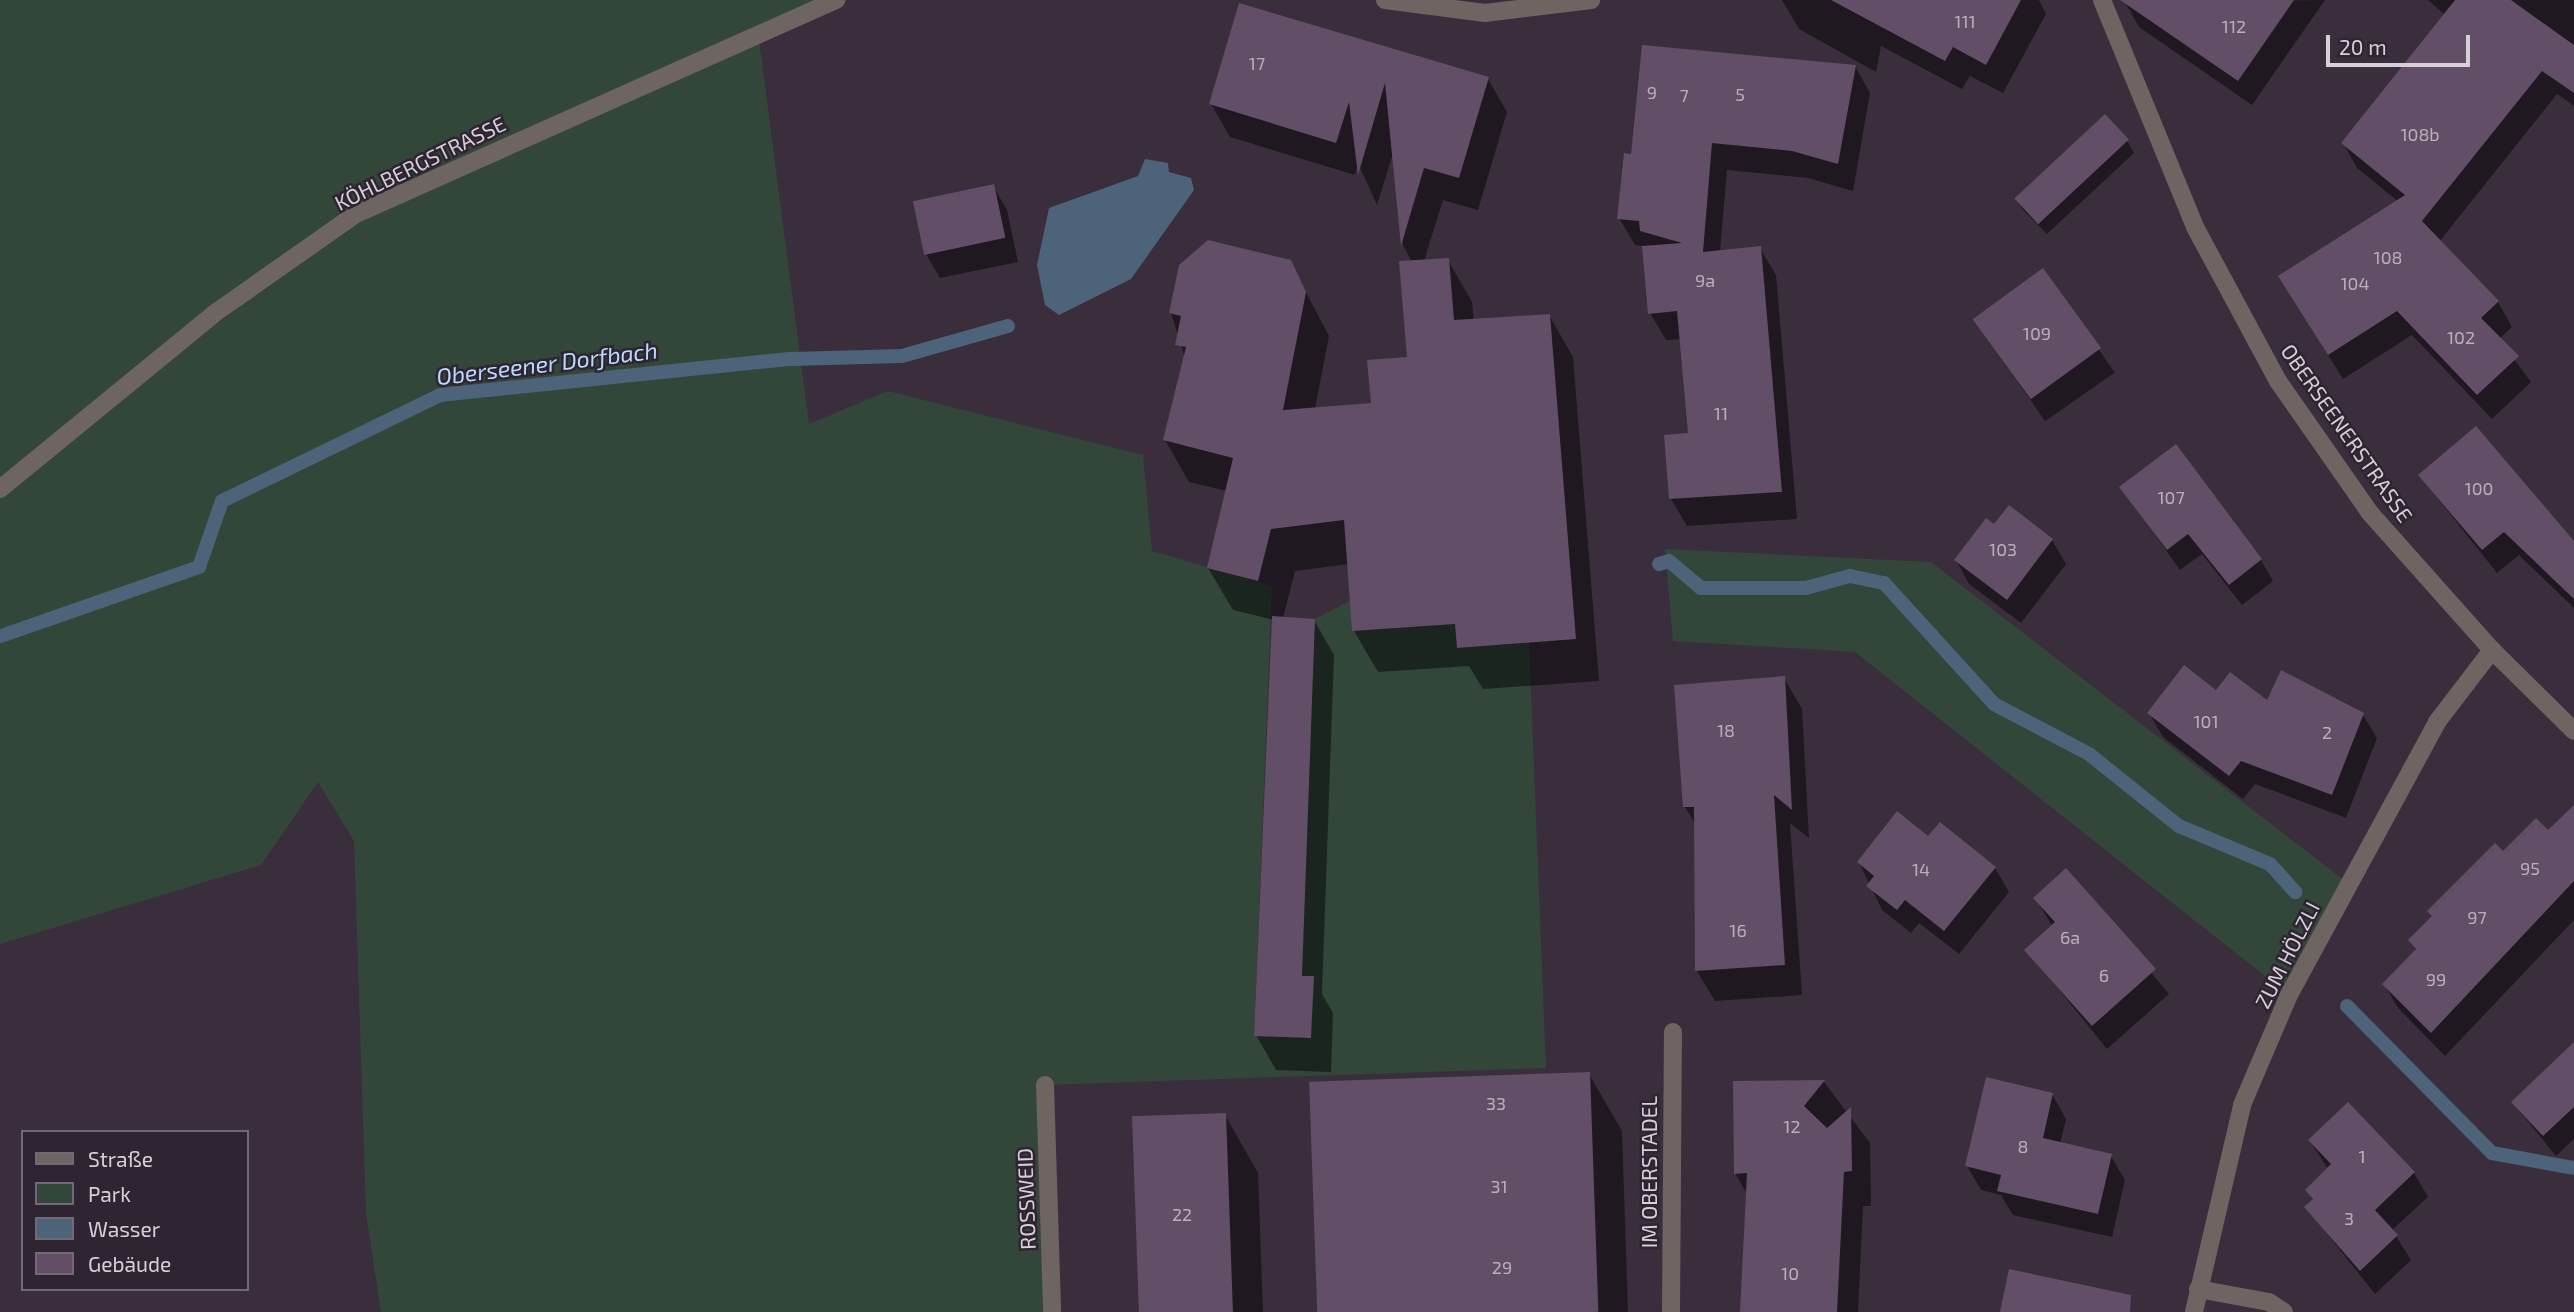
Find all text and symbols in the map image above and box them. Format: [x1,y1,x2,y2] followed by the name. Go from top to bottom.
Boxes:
[1954,10,1976,32] house number: 111
[2222,15,2246,37] house number: 112
[2329,21,2472,65] scale bar
[2339,34,2387,59] text: 20 m
[1249,52,1265,74] house number: 17
[1647,81,1657,103] house number: 9
[1735,83,1745,105] house number: 5
[1679,84,1689,106] house number: 7
[330,111,510,215] street label: KÖHLBERGSTRASSE
[2400,123,2440,145] house number: 108b
[2374,246,2402,268] house number: 108
[1695,269,1715,291] house number: 9a
[2340,272,2370,294] house number: 104
[2023,322,2051,344] house number: 109
[2447,326,2475,348] house number: 102
[435,336,659,390] water label: Oberseener Dorfbach
[2276,339,2418,527] street label: OBERSEENERSTRASSE
[1714,402,1728,424] house number: 11
[2465,477,2493,499] house number: 100
[2157,486,2185,508] house number: 107
[1989,538,2017,560] house number: 103
[2193,710,2219,732] house number: 101
[1717,719,1735,741] house number: 18
[2322,721,2332,743] house number: 2
[2520,857,2540,879] house number: 95
[1912,858,1930,880] house number: 14
[2249,898,2325,1012] street label: ZUM HÖLZLI
[2467,906,2487,928] house number: 97
[1729,919,1747,941] house number: 16
[2060,926,2080,948] house number: 6a
[2099,964,2109,986] house number: 6
[2426,968,2446,990] house number: 99
[1486,1092,1506,1114] house number: 33
[1636,1096,1662,1248] street label: IM OBERSTADEL
[1783,1115,1801,1137] house number: 12
[21,1130,248,1291] legend
[2018,1135,2028,1157] house number: 8
[2358,1145,2366,1167] house number: 1
[88,1146,153,1171] text: Straße
[1012,1148,1040,1250] street label: ROSSWEID
[1490,1175,1508,1197] house number: 31
[88,1181,131,1206] text: Park
[1172,1203,1192,1225] house number: 22
[2344,1207,2354,1229] house number: 3
[88,1216,160,1241] text: Wasser
[88,1251,171,1276] text: Gebäude
[1492,1256,1512,1278] house number: 29
[1781,1262,1799,1284] house number: 10

